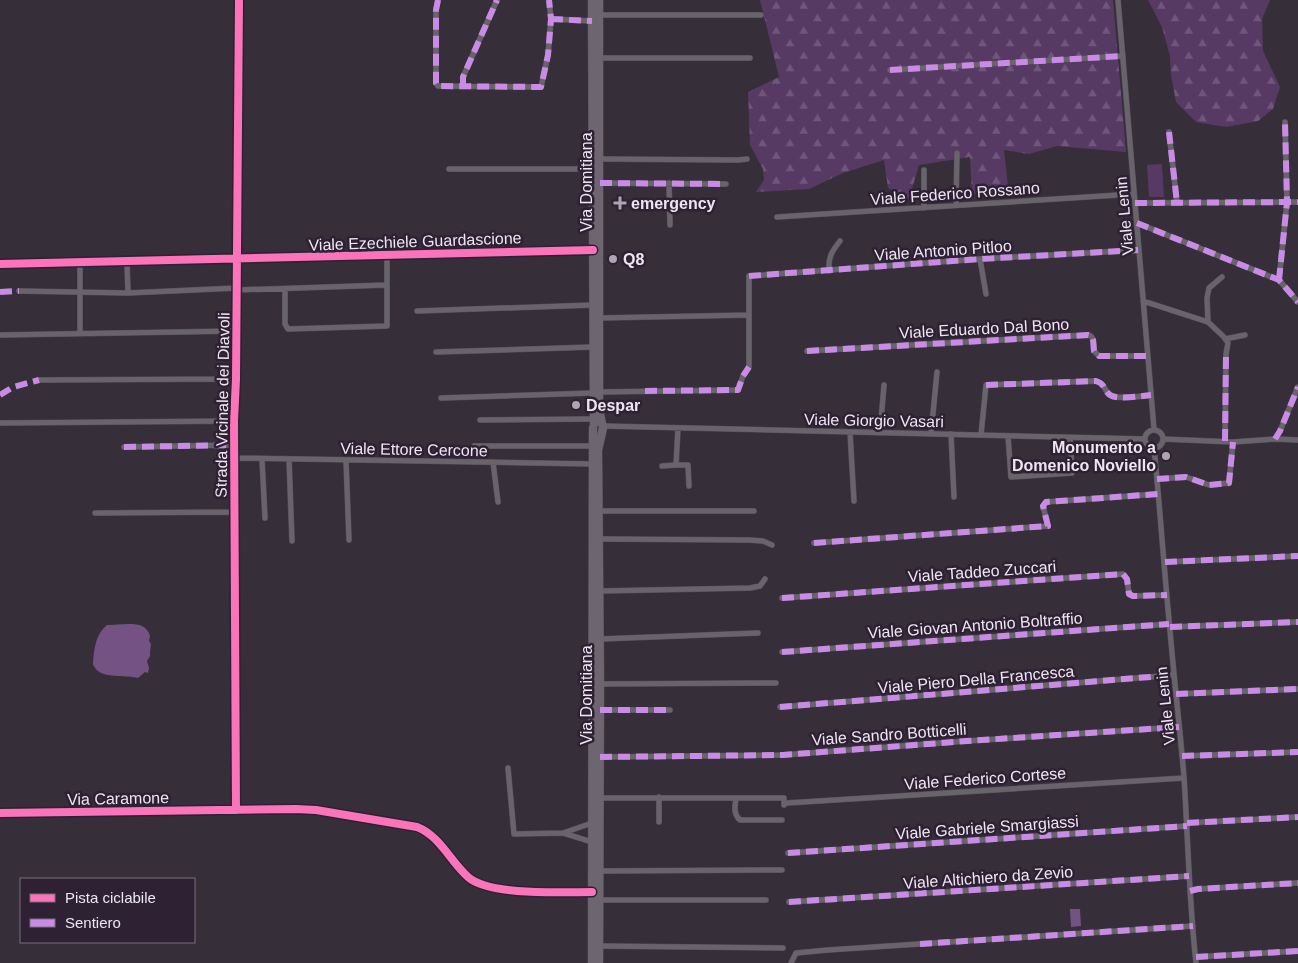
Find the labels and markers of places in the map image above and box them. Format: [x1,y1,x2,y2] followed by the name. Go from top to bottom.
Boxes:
[631,195,716,212] place label: emergency
[613,196,627,210] marker: emergency
[623,251,644,268] place label: Q8
[607,253,619,265] marker: Q8
[586,397,640,414] place label: Despar
[570,399,582,411] marker: Despar
[1012,439,1156,474] place label: Monumento a Domenico Noviello
[1160,450,1172,462] marker: Monumento a Domenico Noviello

